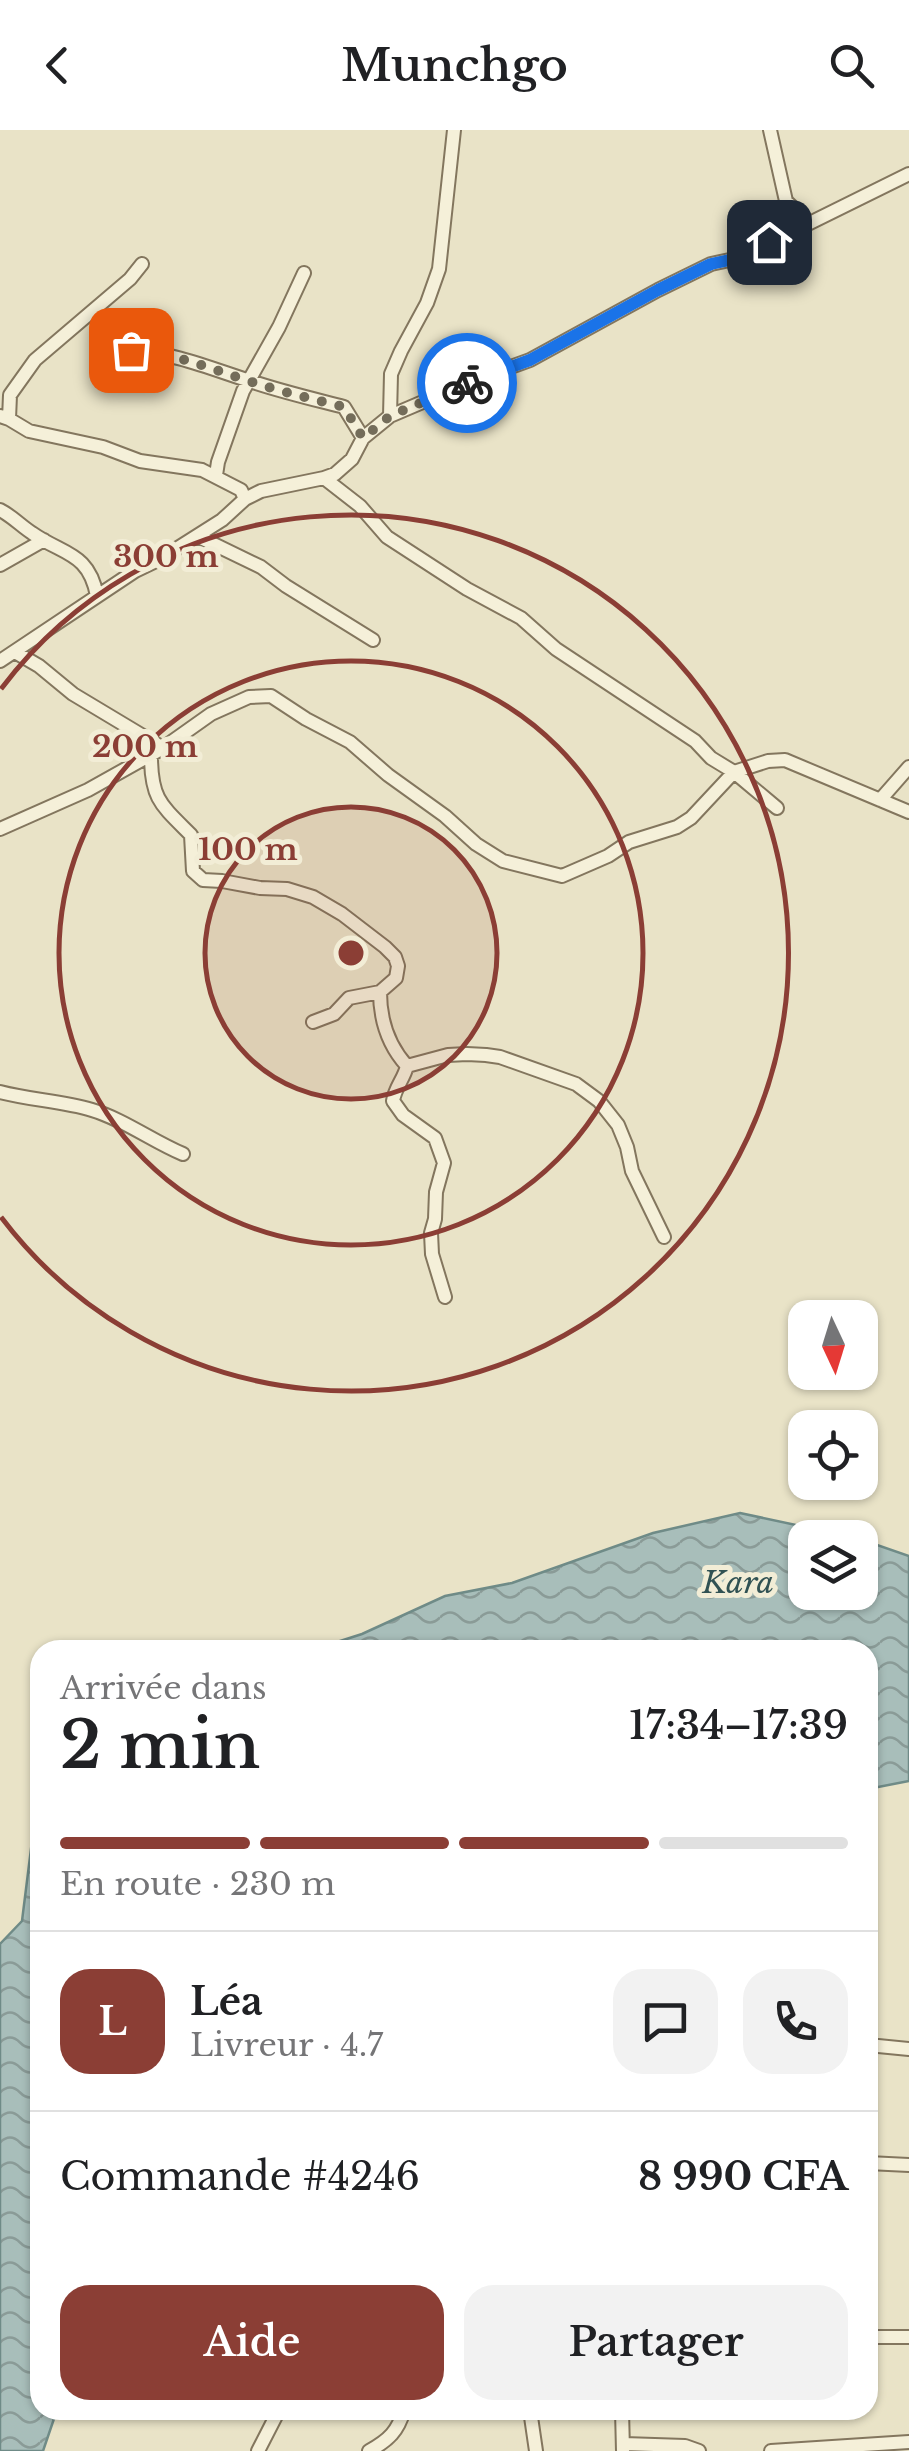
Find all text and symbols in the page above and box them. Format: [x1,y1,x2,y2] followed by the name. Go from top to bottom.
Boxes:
[341,37,568,93] text: Munchgo
[30,38,85,93] icon: back
[824,38,879,93] icon: search
[727,200,812,285] pin
[742,215,797,270] icon: home
[89,308,174,393] pin
[104,323,159,378] icon: bag
[417,333,517,433] courier
[440,356,495,411] icon: bike
[113,538,219,575] text: 300 m
[92,728,198,765] text: 200 m
[198,831,298,868] text: 100 m
[333,935,369,971] centre of rings
[788,1300,878,1390] north arrow
[788,1300,878,1610] map controls
[788,1410,878,1500] button: locate
[788,1520,878,1610] button: layers
[701,1564,774,1601] water label: Kara
[60,1668,267,1708] text: Arrivée dans
[629,1702,848,1749] text: 17:34–17:39
[60,1705,260,1786] text: 2 min
[60,1864,335,1904] text: En route · 230 m
[613,1969,718,2074] button: chat
[743,1969,848,2074] button: phone
[190,1978,263,2025] text: Léa
[98,1998,127,2045] text: L
[190,2025,383,2065] text: Livreur · 4.7
[60,2153,420,2200] text: Commande #4246
[638,2153,848,2200] text: 8 990 CFA
[60,2285,444,2400] button: Aide
[464,2285,848,2400] button: Partager

